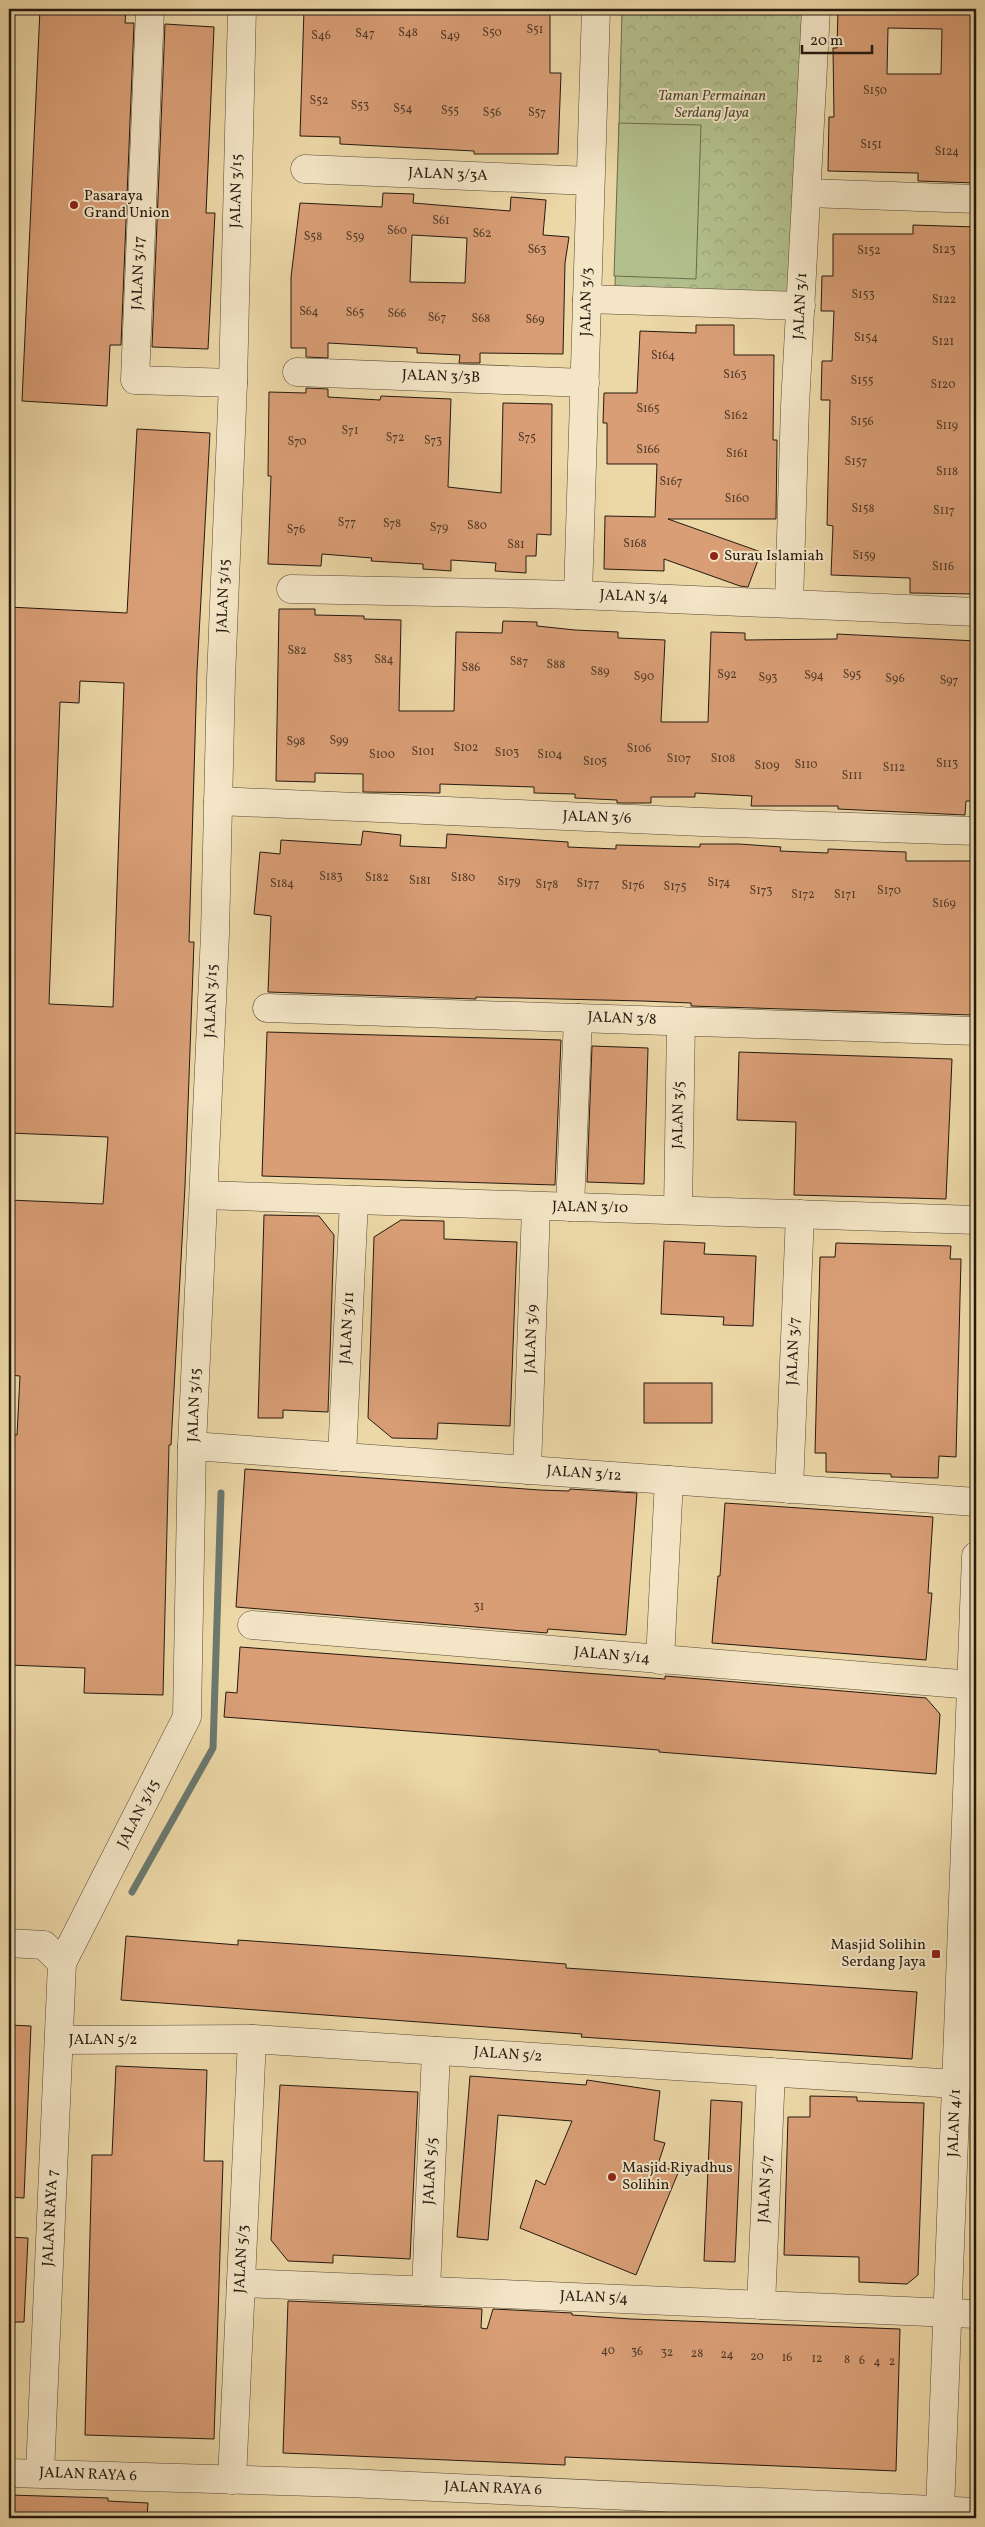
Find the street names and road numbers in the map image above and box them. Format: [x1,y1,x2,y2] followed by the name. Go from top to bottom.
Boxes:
[226,154,248,228] street label: JALAN 3/15
[408,163,489,187] street label: JALAN 3/3A
[127,235,151,311] street label: JALAN 3/17
[576,267,598,337] street label: JALAN 3/3
[789,272,813,340] street label: JALAN 3/1
[401,365,481,389] street label: JALAN 3/3B
[212,558,236,634] street label: JALAN 3/15
[599,585,669,609] street label: JALAN 3/4
[562,806,632,830] street label: JALAN 3/6
[200,963,224,1039] street label: JALAN 3/15
[587,1007,657,1031] street label: JALAN 3/8
[668,1081,690,1149] street label: JALAN 3/5
[552,1197,628,1219] street label: JALAN 3/10
[336,1291,360,1365] street label: JALAN 3/11
[520,1304,544,1374] street label: JALAN 3/9
[782,1316,806,1386] street label: JALAN 3/7
[183,1367,207,1443] street label: JALAN 3/15
[546,1461,622,1487] street label: JALAN 3/12
[573,1642,651,1670] street label: JALAN 3/14
[113,1776,165,1852] street label: JALAN 3/15
[69,2030,137,2051] street label: JALAN 5/2
[473,2042,543,2068] street label: JALAN 5/2
[943,2088,967,2158] street label: JALAN 4/1
[419,2137,443,2205] street label: JALAN 5/5
[754,2154,778,2224] street label: JALAN 5/7
[38,2169,64,2267] street label: JALAN RAYA 7
[230,2224,254,2294] street label: JALAN 5/3
[560,2286,629,2310] street label: JALAN 5/4
[39,2463,137,2487] street label: JALAN RAYA 6
[444,2477,542,2501] street label: JALAN RAYA 6

